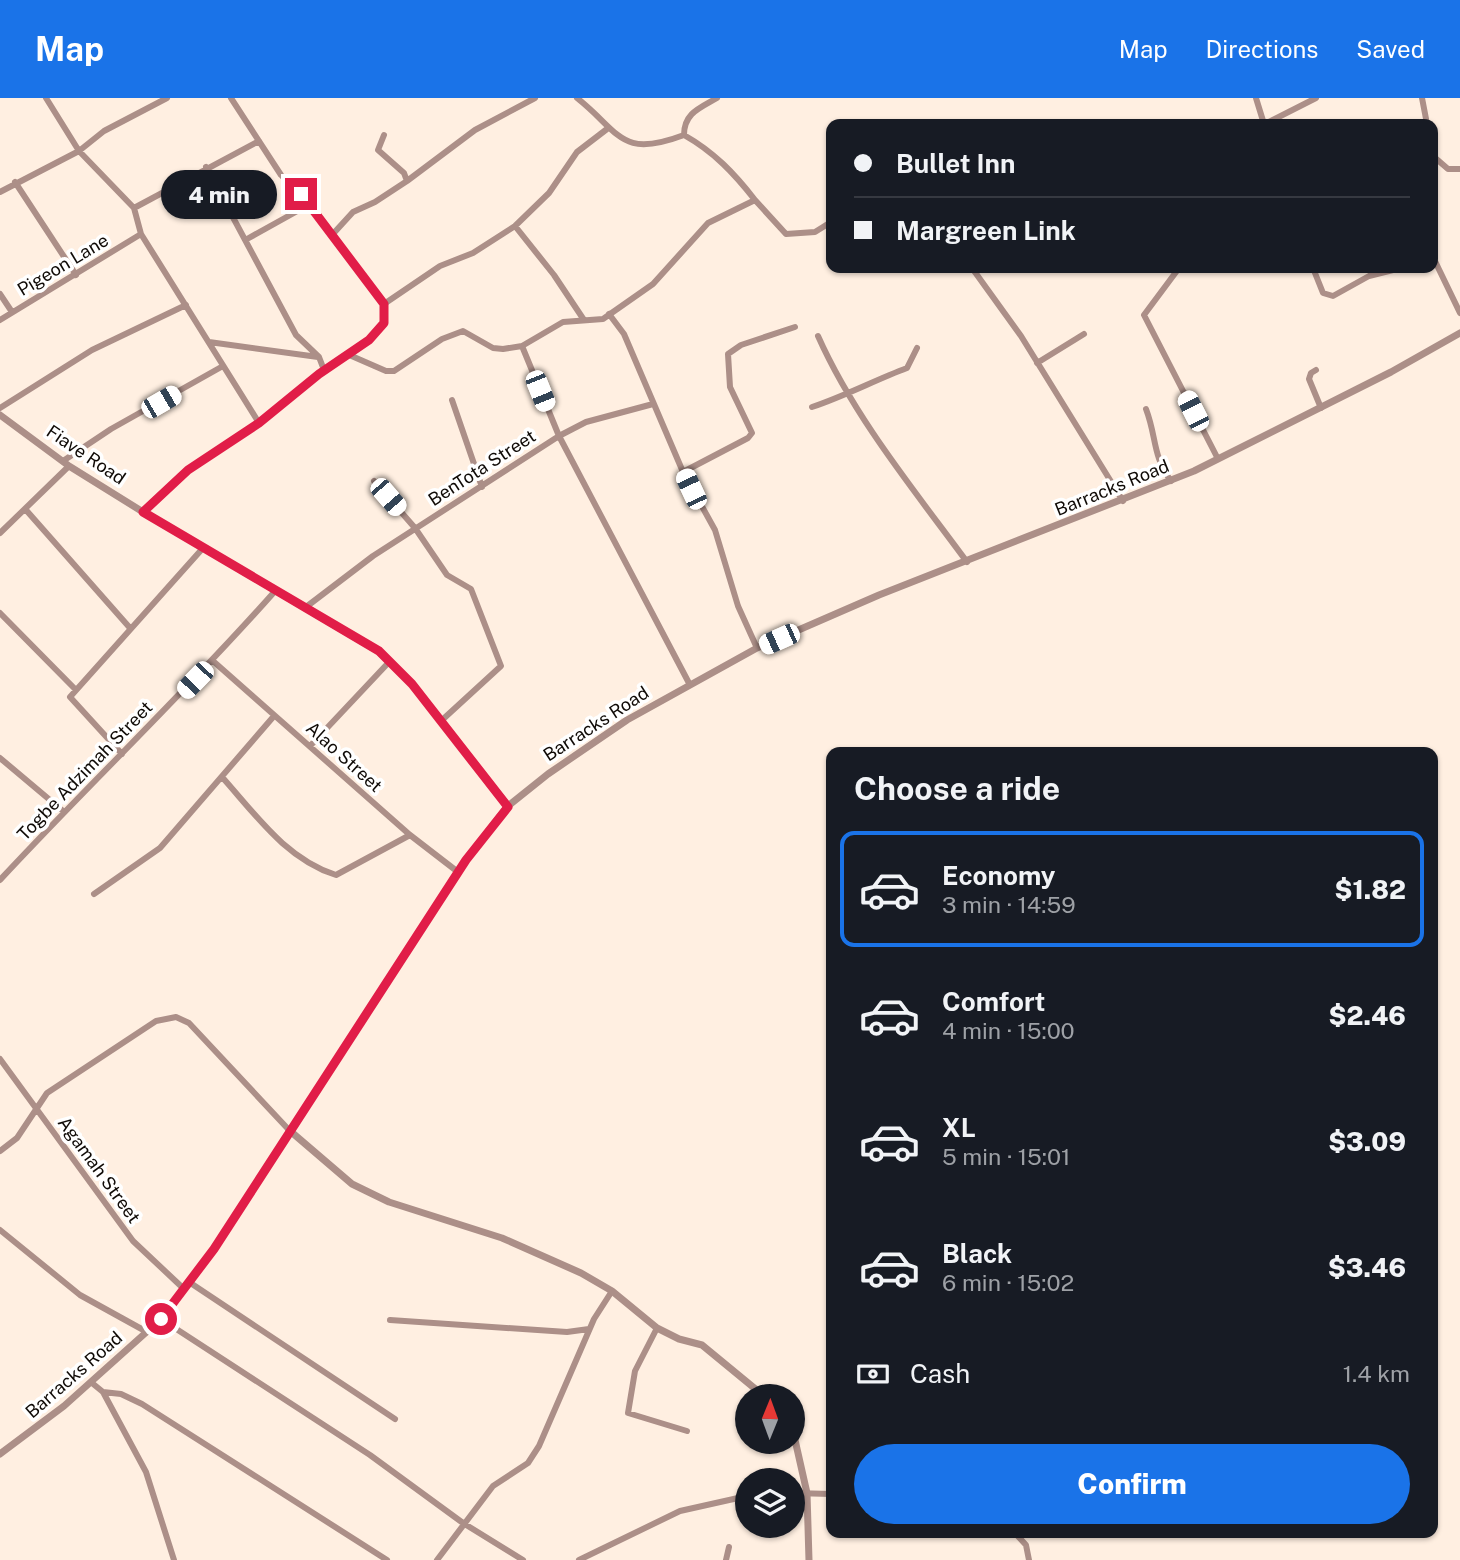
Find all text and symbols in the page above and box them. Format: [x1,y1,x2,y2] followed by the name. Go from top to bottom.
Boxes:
[35,30,104,68] text: Map
[1119,35,1168,63] text: Map
[1206,35,1318,63] text: Directions
[1356,35,1425,63] text: Saved
[896,148,1015,179] text: Bullet Inn
[161,170,276,218] callout: 4 min
[285,178,317,210] route end
[188,181,250,208] text: 4 min
[896,215,1076,246] text: Margreen Link
[13,229,112,300] street label: Pigeon Lane
[523,368,558,414] car
[138,382,185,422] car
[1175,388,1212,434] car
[43,420,130,489] street label: Fiave Road
[424,425,539,510] street label: BenTota Street
[1052,455,1172,520] street label: Barracks Road
[673,466,710,512] car
[367,474,410,520] car
[756,621,803,657] car
[173,658,218,702] car
[539,682,652,765] street label: Barracks Road
[13,697,157,845] street label: Togbe Adzimah Street
[302,717,387,796] street label: Alao Street
[854,770,1060,807] text: Choose a ride
[858,858,921,921] icon: car
[942,860,1055,891] text: Economy
[1334,874,1406,905] text: $1.82
[942,891,1076,918] text: 3 min · 14:59
[858,984,921,1047] icon: car
[942,986,1045,1017] text: Comfort
[1329,1000,1406,1031] text: $2.46
[942,1017,1075,1044] text: 4 min · 15:00
[858,1110,921,1173] icon: car
[54,1112,145,1227] street label: Agamah Street
[942,1112,976,1143] text: XL
[1328,1126,1406,1157] text: $3.09
[942,1143,1070,1170] text: 5 min · 15:01
[858,1236,921,1299] icon: car
[942,1238,1012,1269] text: Black
[1328,1252,1406,1283] text: $3.46
[942,1269,1074,1296] text: 6 min · 15:02
[145,1303,177,1335] route start
[21,1327,126,1422] street label: Barracks Road
[854,1355,892,1393] icon: cash
[910,1358,970,1389] text: Cash
[1343,1360,1410,1387] text: 1.4 km
[735,1384,805,1454] north arrow
[735,1384,805,1538] map controls
[854,1444,1410,1524] button: Confirm
[735,1468,805,1538] button: layers

